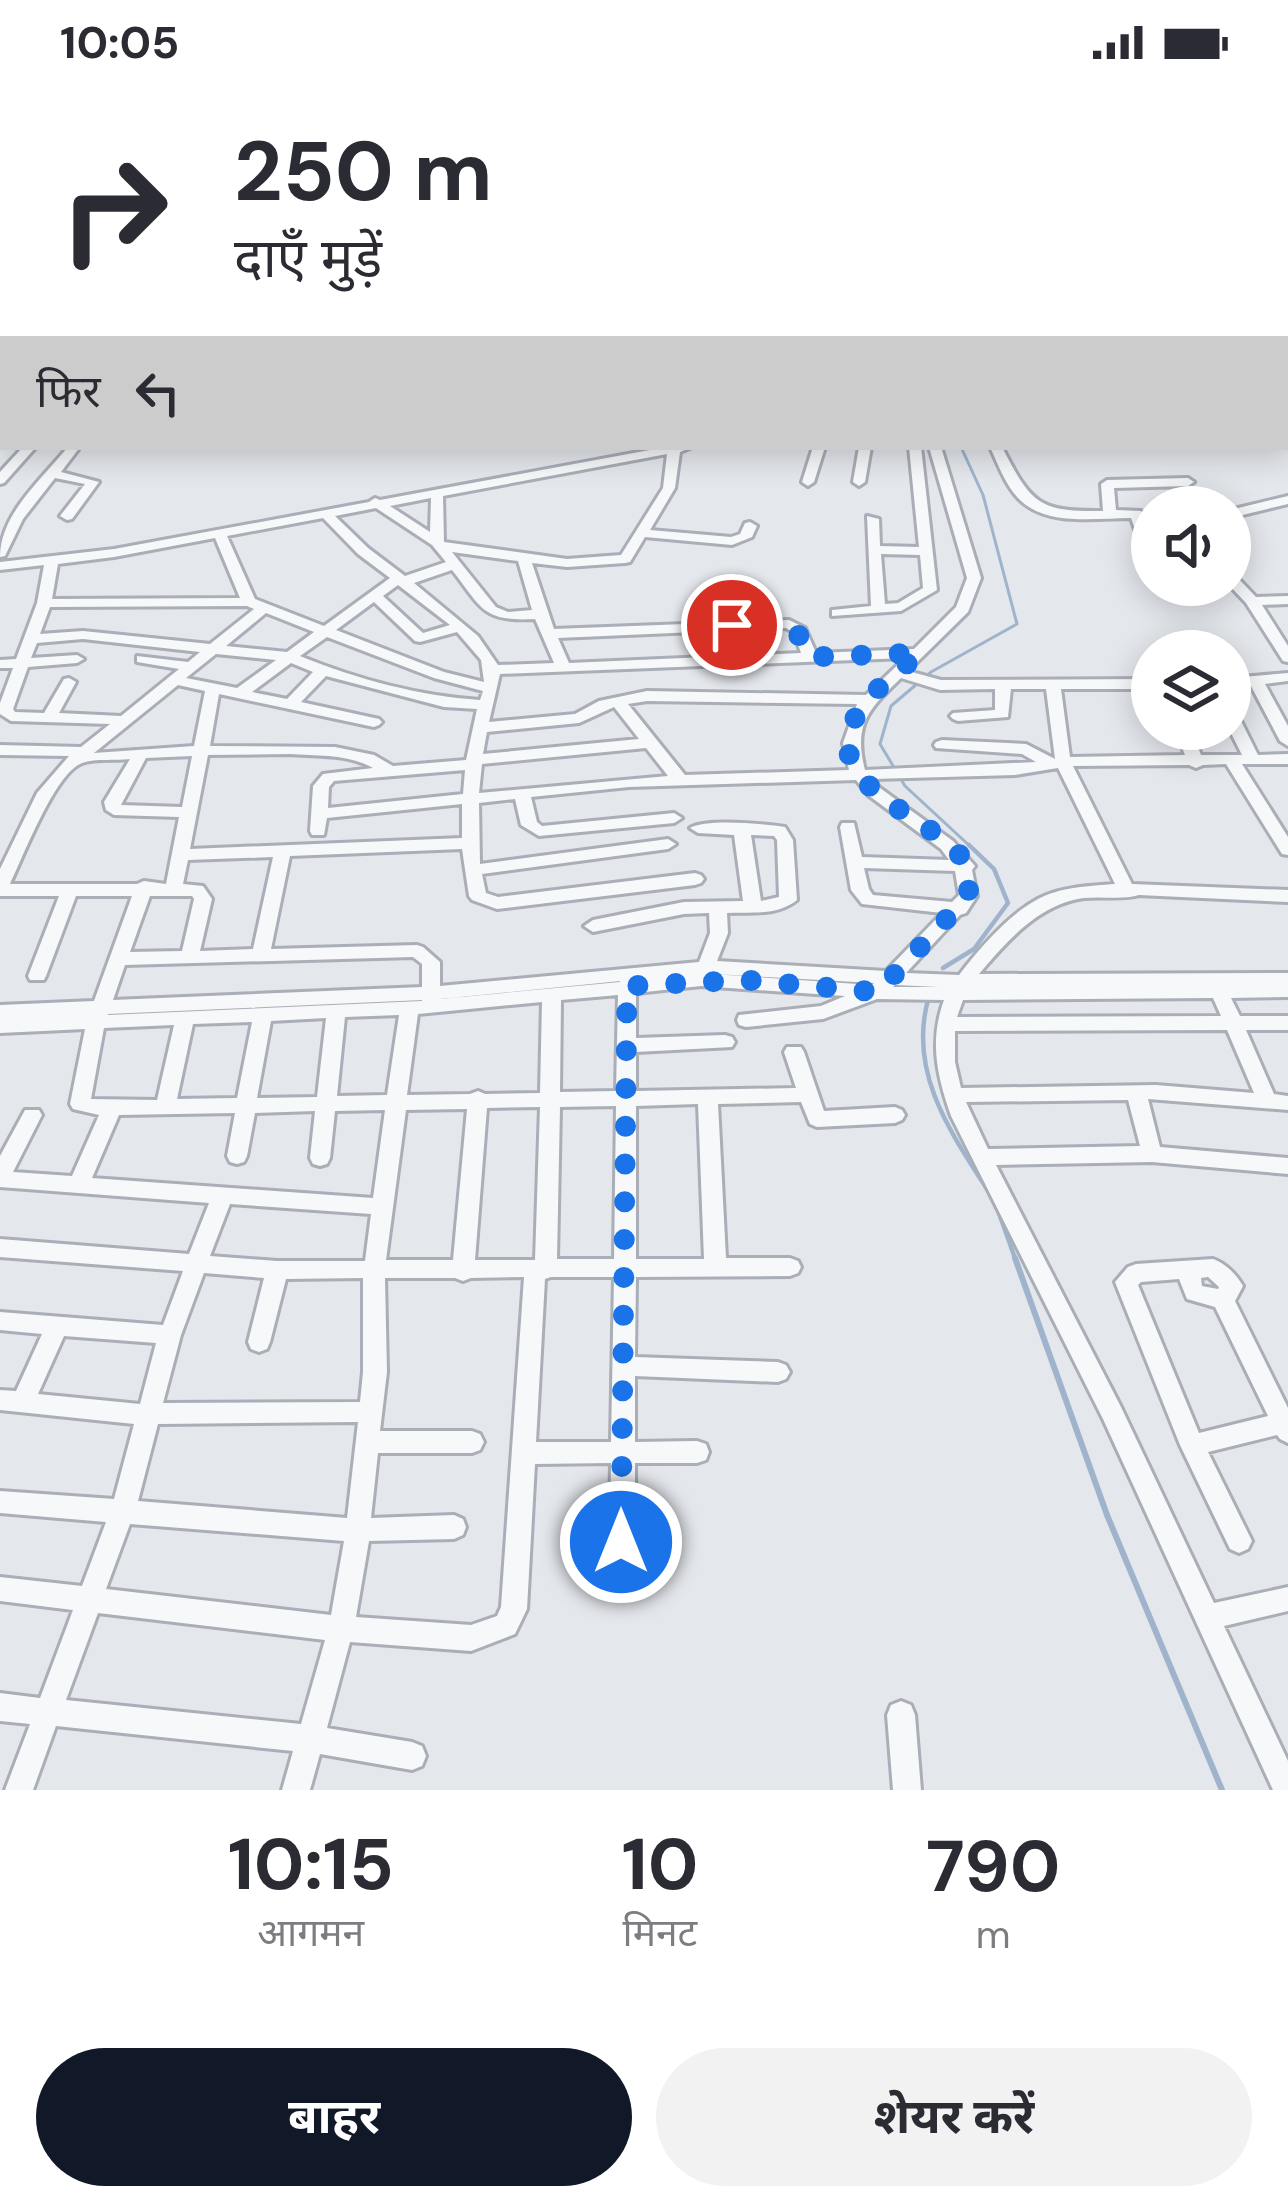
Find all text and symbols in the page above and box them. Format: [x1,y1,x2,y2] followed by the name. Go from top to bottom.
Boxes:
[60,13,179,72] text: 10:05
[234,117,493,226] text: 250 m
[36,132,192,288] icon: right
[234,223,382,294] text: दाएँ मुड़ें
[125,360,191,426] icon: left
[36,362,101,421] text: फिर
[1131,486,1251,750] map controls
[1131,486,1251,606] button: sound
[681,574,783,676] pin
[699,592,765,658] icon: arrive
[1131,630,1251,750] button: layers
[558,1479,684,1605] position arrow
[228,1818,394,1911] text: 10:15
[621,1818,698,1911] text: 10
[926,1820,1060,1913] text: 790
[257,1907,364,1958] text: आगमन
[623,1907,697,1958] text: मिनट
[976,1909,1011,1960] text: m
[36,2048,632,2186] button: बाहर
[656,2048,1252,2186] button: शेयर करें

